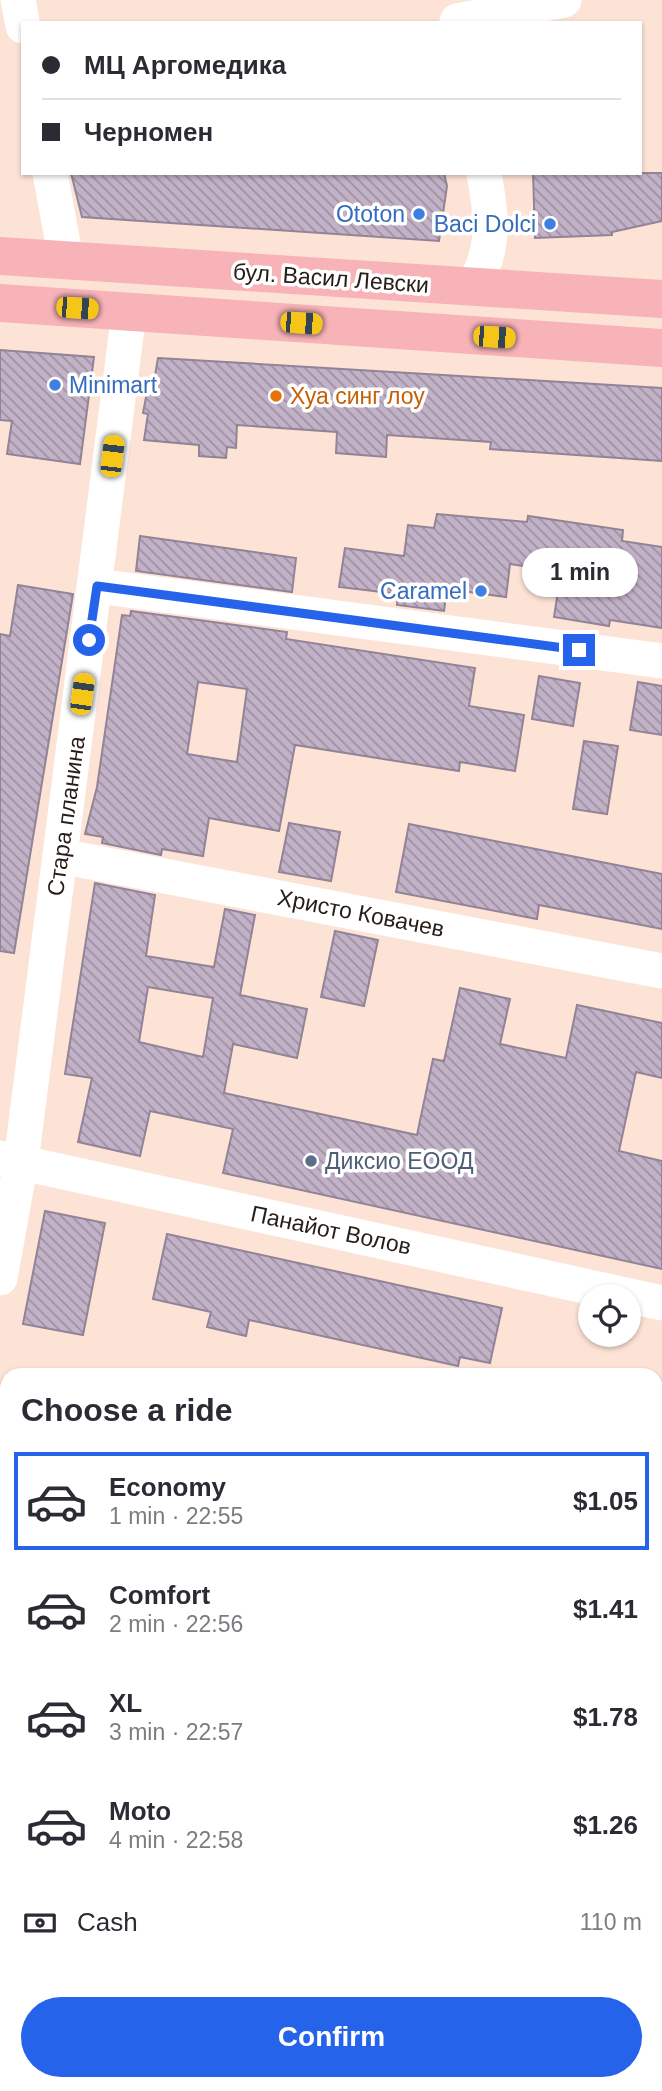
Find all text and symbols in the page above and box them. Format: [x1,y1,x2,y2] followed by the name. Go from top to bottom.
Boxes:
[84,50,286,80] text: МЦ Аргомедика
[84,117,213,147] text: Черномен
[336,201,405,227] place label: Ototon
[411,206,427,222] marker: Ototon
[434,211,536,237] place label: Baci Dolci
[542,216,558,232] marker: Baci Dolci
[232,258,430,298] street label: бул. Васил Левски
[56,296,99,320] car
[280,311,323,335] car
[473,325,516,349] car
[69,372,158,398] place label: Minimart
[47,377,63,393] marker: Minimart
[290,383,425,409] place label: Хуа синг лоу
[268,388,284,404] marker: Хуа синг лоу
[100,434,125,478] car
[521,548,637,598] callout: 1 min
[550,559,610,585] text: 1 min
[380,578,467,604] place label: Caramel
[473,583,489,599] marker: Caramel
[73,624,105,656] route start
[563,634,595,666] route end
[69,672,96,716] car
[42,734,90,898] street label: Стара планина
[275,884,447,942] street label: Христо Ковачев
[325,1148,474,1174] place label: Диксио ЕООД
[303,1153,319,1169] marker: Диксио ЕООД
[248,1200,414,1260] street label: Панайот Волов
[578,1284,641,1347] map controls
[578,1284,641,1347] button: locate
[21,1392,233,1428] text: Choose a ride
[25,1470,88,1533] icon: car
[109,1472,226,1502] text: Economy
[573,1486,638,1516] text: $1.05
[109,1503,243,1529] text: 1 min · 22:55
[25,1578,88,1641] icon: car
[109,1580,210,1610] text: Comfort
[573,1594,638,1624] text: $1.41
[109,1611,243,1637] text: 2 min · 22:56
[25,1686,88,1749] icon: car
[109,1688,142,1718] text: XL
[573,1702,638,1732] text: $1.78
[109,1719,243,1745] text: 3 min · 22:57
[25,1794,88,1857] icon: car
[109,1796,171,1826] text: Moto
[573,1810,638,1840] text: $1.26
[109,1827,243,1853] text: 4 min · 22:58
[21,1904,59,1942] icon: cash
[77,1907,138,1937] text: Cash
[580,1909,642,1935] text: 110 m
[21,1997,642,2077] button: Confirm

